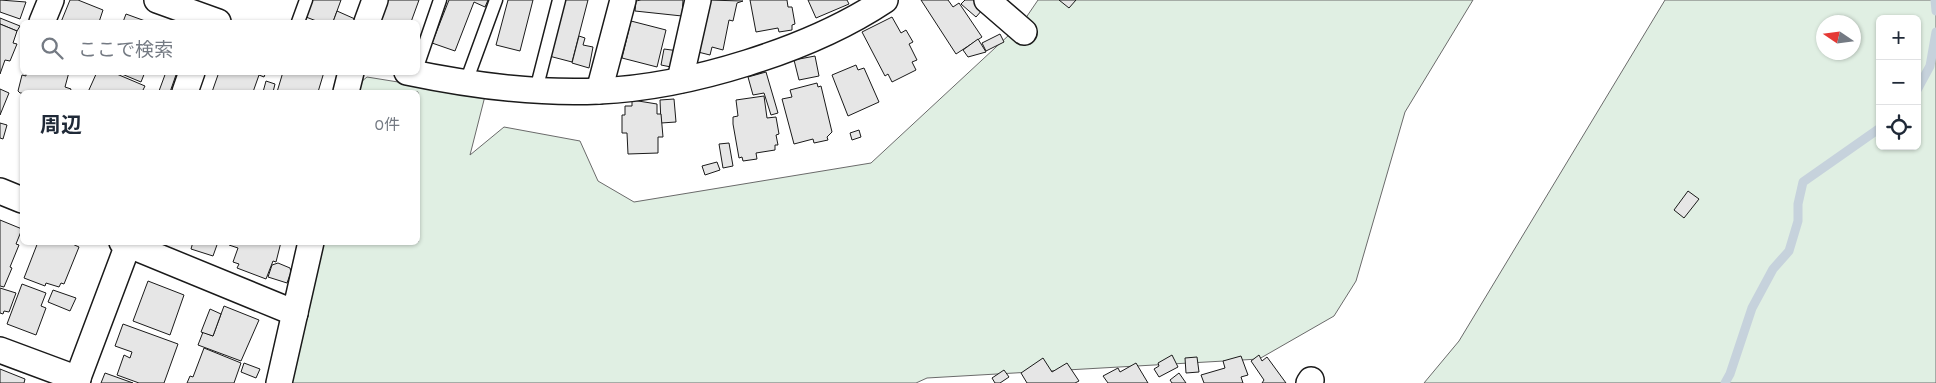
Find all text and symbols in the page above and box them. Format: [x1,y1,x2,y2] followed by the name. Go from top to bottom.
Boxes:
[1816,15,1861,60] north arrow
[1876,15,1921,150] map controls
[1876,15,1921,60] button: +
[20,20,420,75] search box
[38,34,66,62] icon: search
[78,39,173,61] text: ここで検索
[1876,60,1921,105] button: −
[1876,105,1921,150] button: locate
[40,113,82,137] text: 周辺
[375,115,400,134] text: 0件

